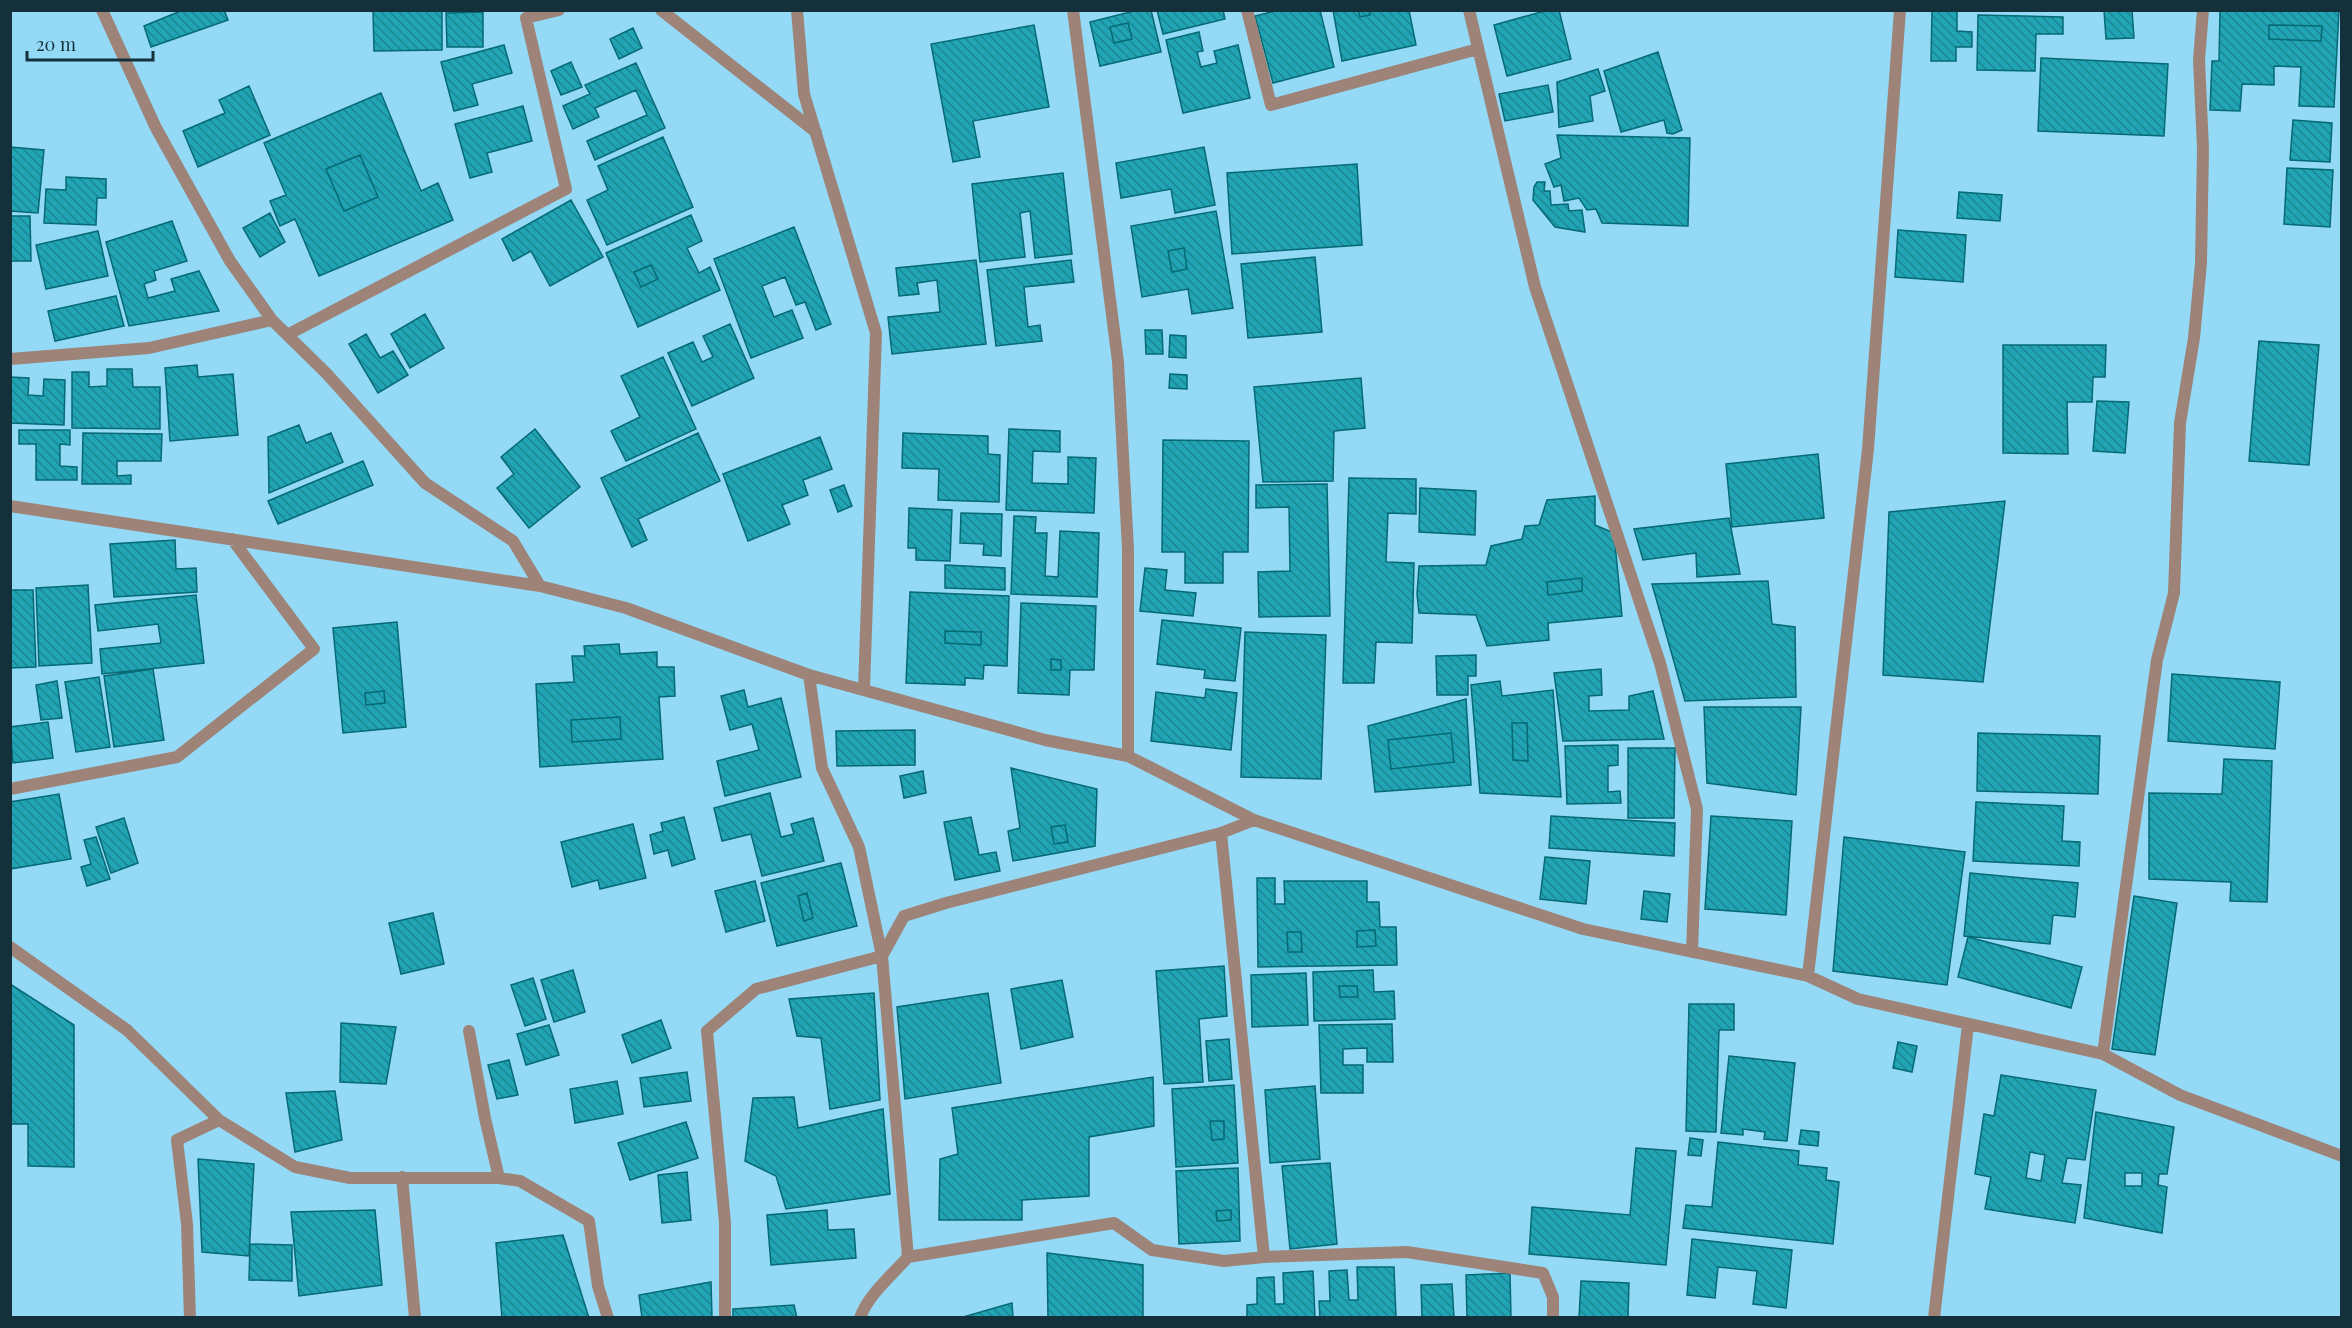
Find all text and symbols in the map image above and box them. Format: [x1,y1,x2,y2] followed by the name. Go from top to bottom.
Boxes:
[27,24,153,62] scale bar
[36,32,76,56] text: 20 m

